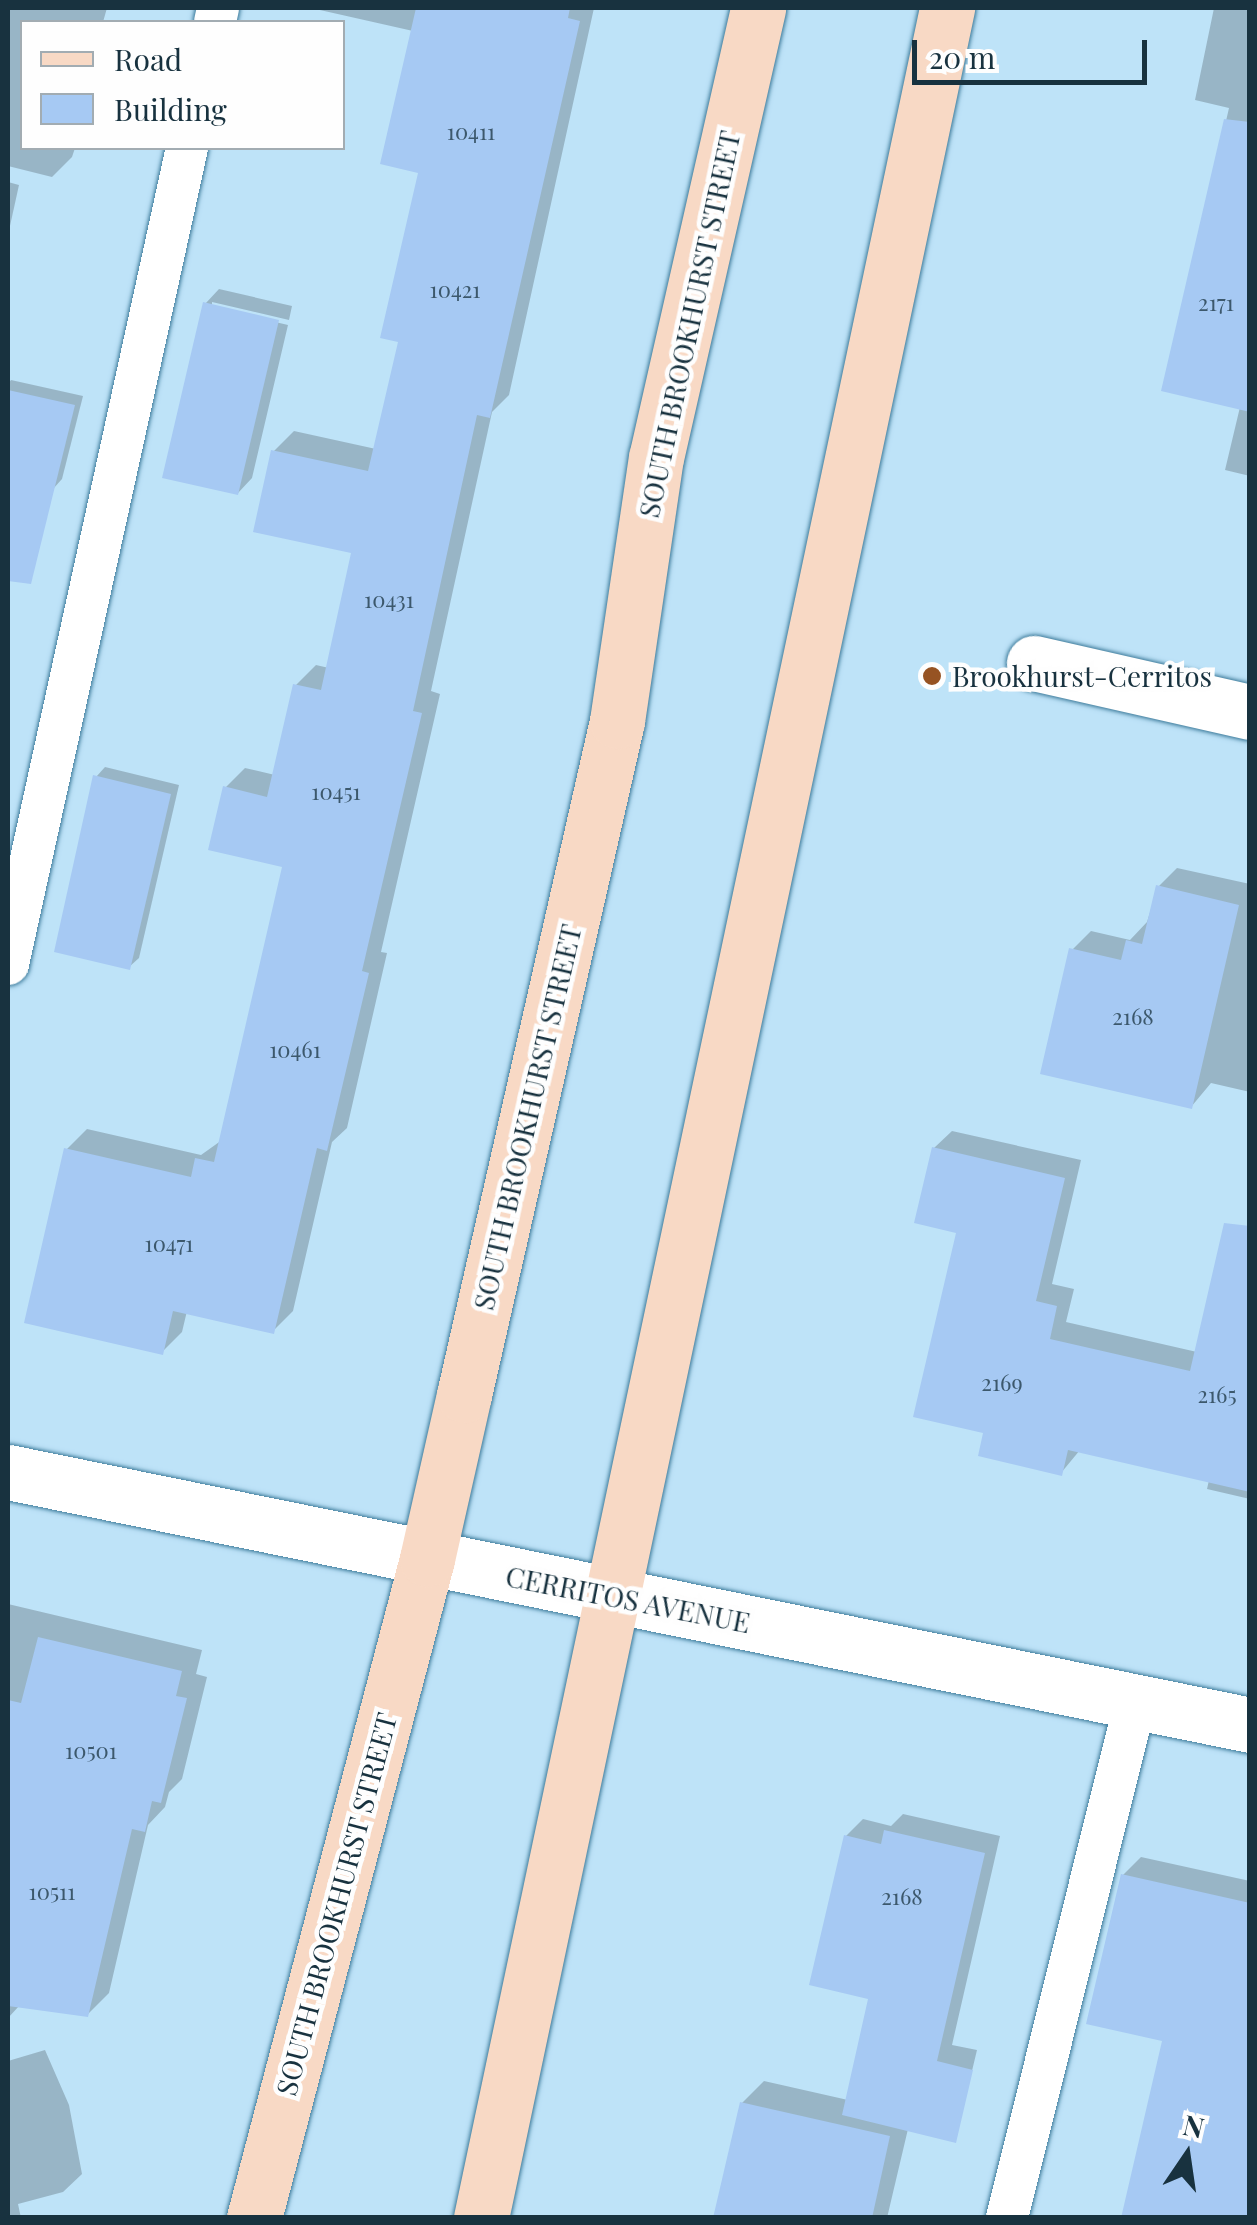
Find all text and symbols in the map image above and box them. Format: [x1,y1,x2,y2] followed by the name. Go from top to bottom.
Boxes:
[20,20,345,150] legend
[917,20,1152,82] scale bar
[929,37,995,77] text: 20 m
[114,39,182,79] text: Road
[114,89,227,129] text: Building
[447,119,495,145] house number: 10411
[631,127,747,521] street label: SOUTH BROOKHURST STREET
[430,277,480,303] house number: 10421
[1198,290,1234,316] house number: 2171
[364,587,414,613] house number: 10431
[952,659,1212,693] place label: Brookhurst-Cerritos
[921,665,943,687] marker: Brookhurst-Cerritos
[311,779,361,805] house number: 10451
[466,921,588,1313] street label: SOUTH BROOKHURST STREET
[1112,1004,1154,1030] house number: 2168
[269,1037,321,1063] house number: 10461
[145,1231,193,1257] house number: 10471
[981,1370,1023,1396] house number: 2169
[1197,1382,1237,1408] house number: 2165
[502,1559,754,1639] street label: CERRITOS AVENUE
[269,1709,403,2099] street label: SOUTH BROOKHURST STREET
[65,1738,117,1764] house number: 10501
[29,1879,75,1905] house number: 10511
[881,1884,923,1910] house number: 2168
[1137,2105,1237,2205] north arrow
[1180,2105,1208,2146] text: N

